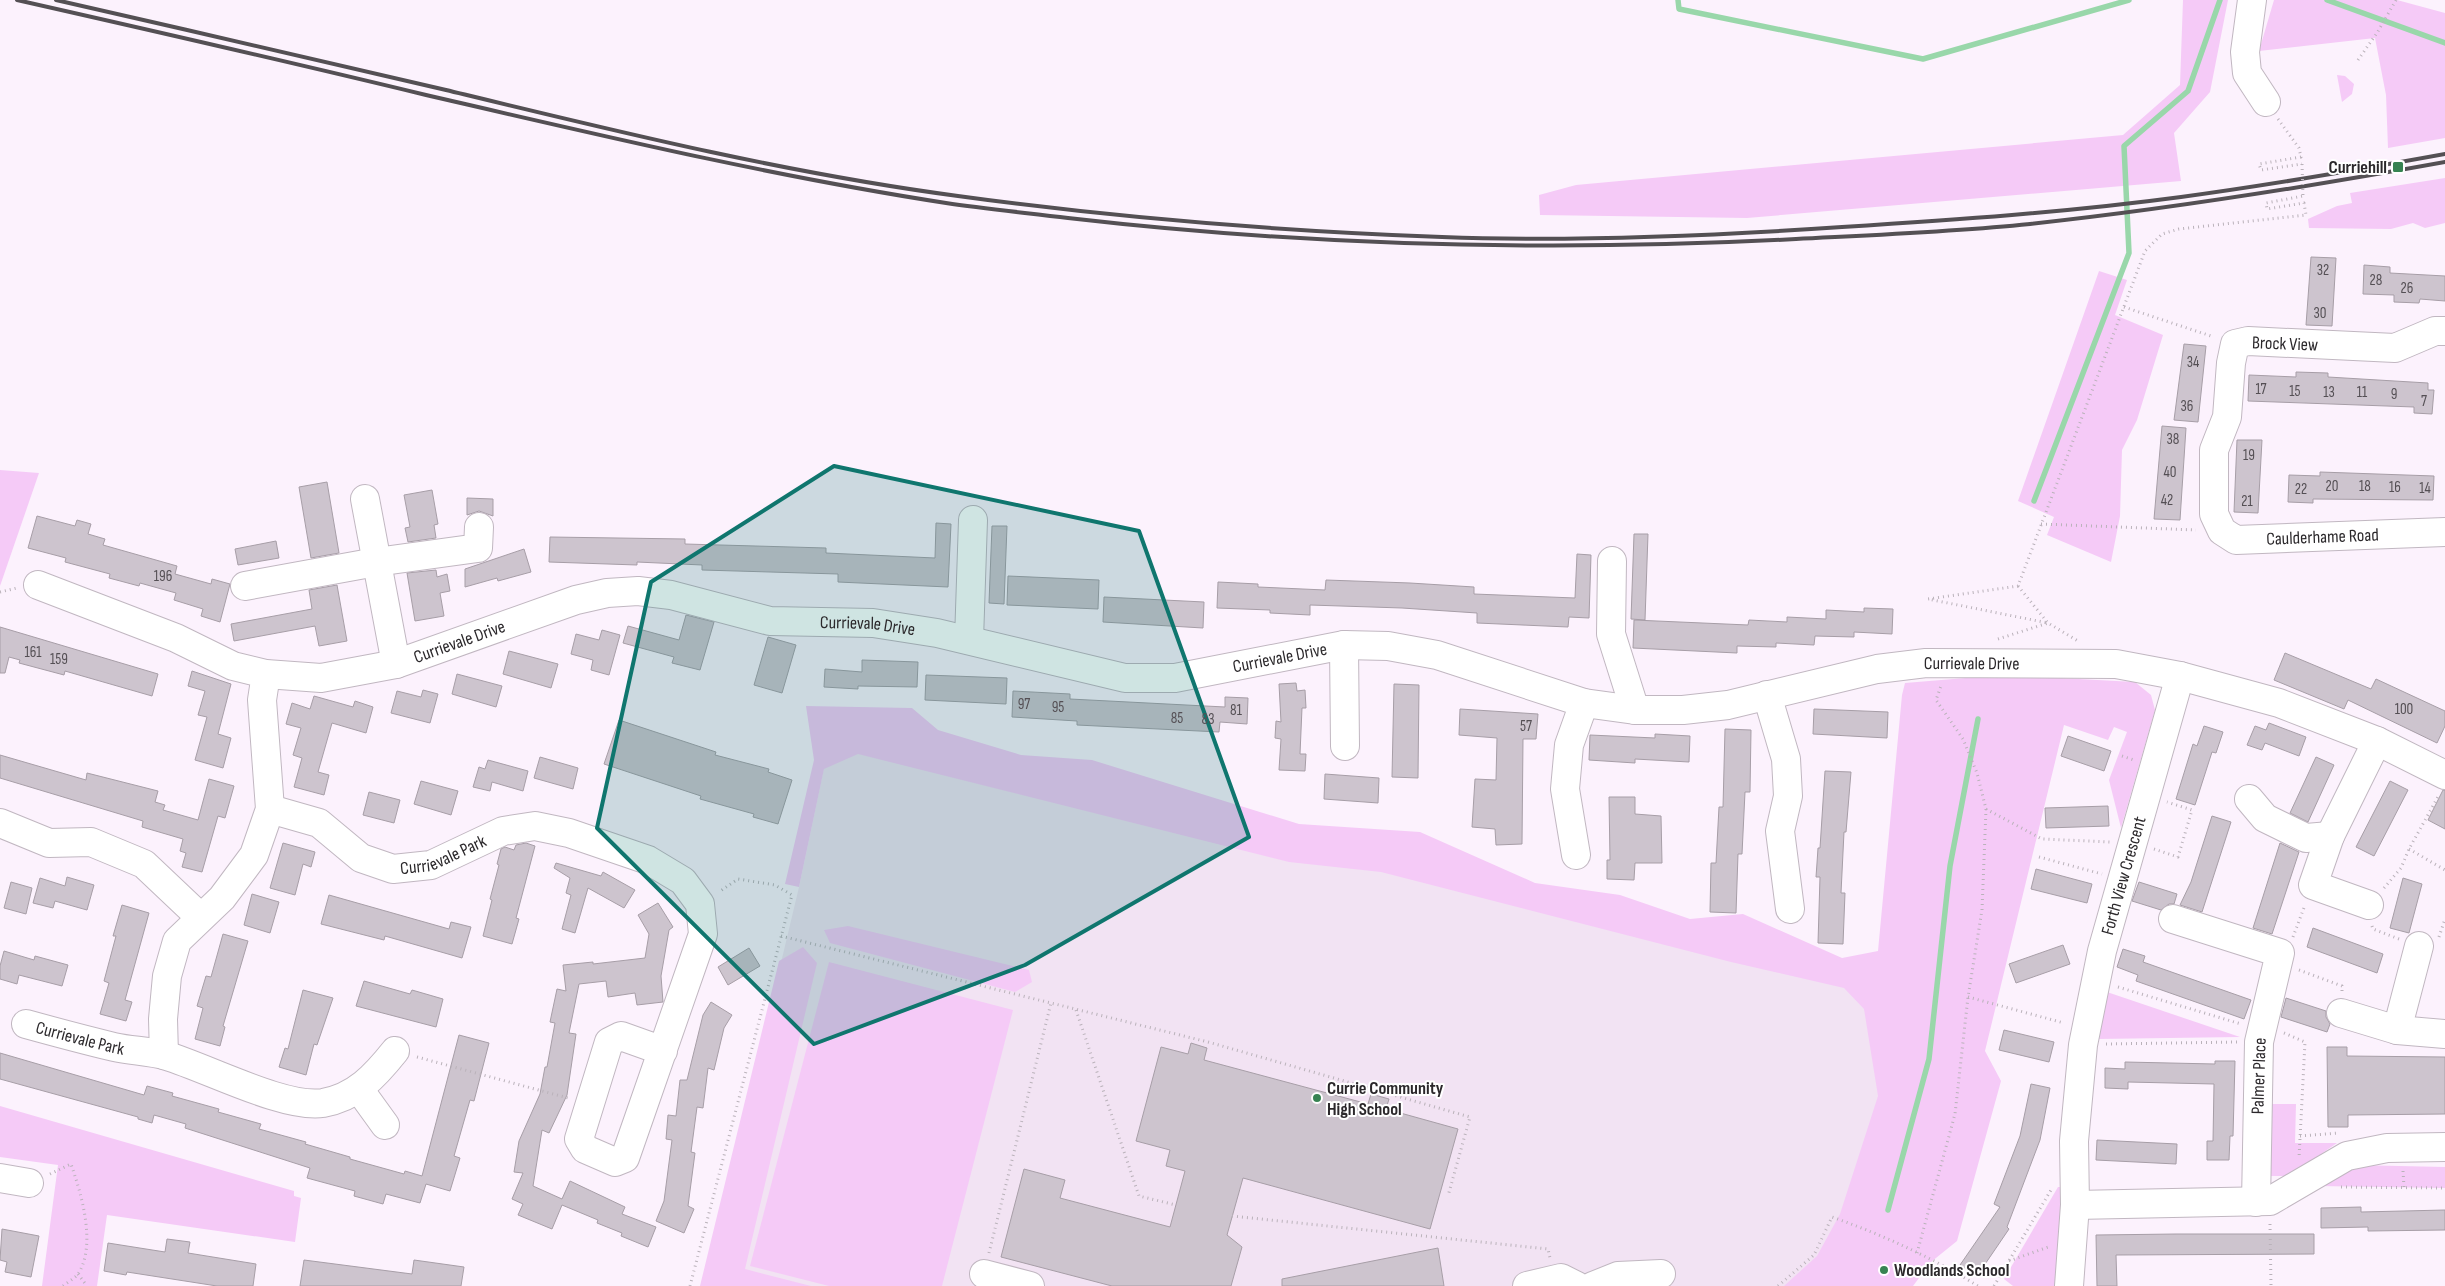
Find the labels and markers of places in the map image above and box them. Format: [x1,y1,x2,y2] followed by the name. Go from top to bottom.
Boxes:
[2329,157,2387,178] place label: Curriehill
[2391,160,2405,174] marker: Curriehill
[1327,1078,1444,1120] place label: Currie Community High School
[1311,1092,1323,1104] marker: Currie Community High School
[1894,1260,2009,1281] place label: Woodlands School
[1878,1264,1890,1276] marker: Woodlands School

